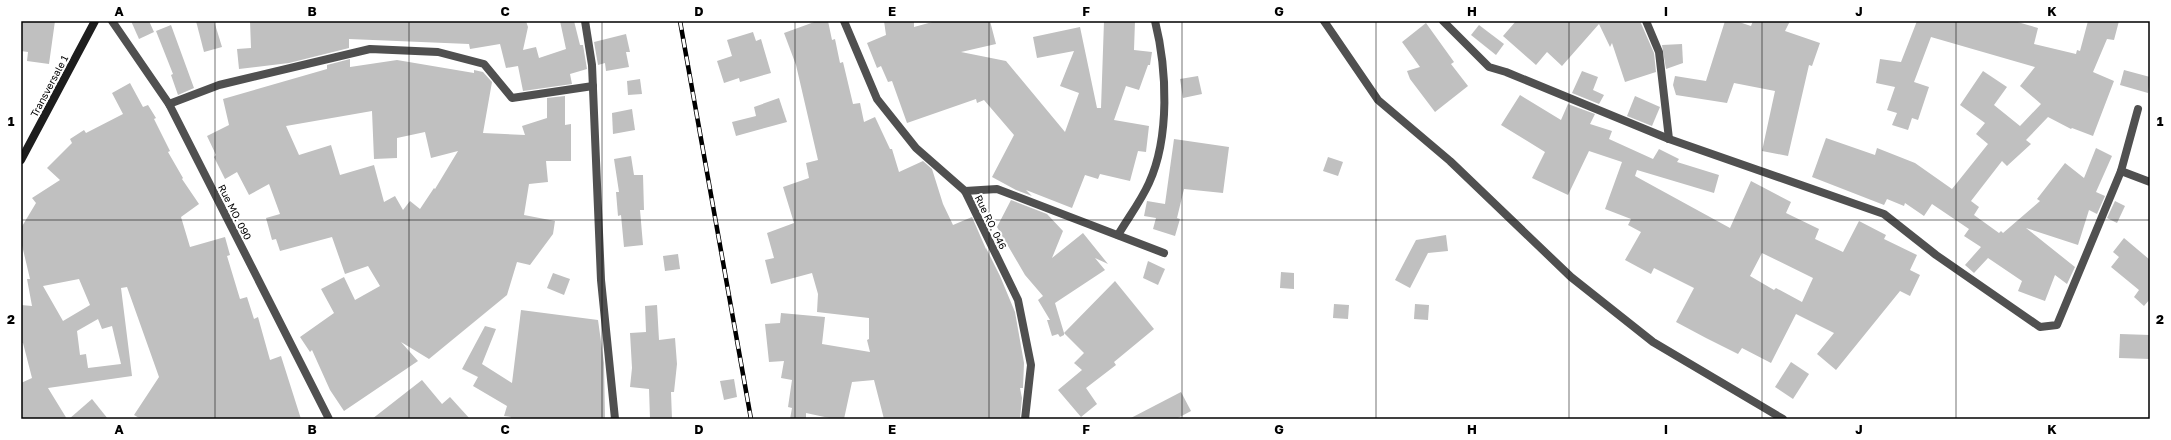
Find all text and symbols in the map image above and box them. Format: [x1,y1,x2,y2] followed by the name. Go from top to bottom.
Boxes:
[114,3,124,19] text: A
[307,3,317,19] text: B
[500,3,510,19] text: C
[694,3,704,19] text: D
[888,3,896,19] text: E
[1082,3,1090,19] text: F
[1274,3,1284,19] text: G
[1467,3,1477,19] text: H
[1664,3,1668,19] text: I
[1855,3,1863,19] text: J
[2047,3,2057,19] text: K
[28,53,70,119] street label: Transversale 1
[8,113,15,129] text: 1
[2157,113,2164,129] text: 1
[216,182,254,242] street label: Rue MO. 090
[973,193,1009,251] street label: Rue RO. 046
[7,311,15,327] text: 2
[2156,311,2164,327] text: 2
[114,421,124,437] text: A
[307,421,317,437] text: B
[500,421,510,437] text: C
[694,421,704,437] text: D
[888,421,896,437] text: E
[1082,421,1090,437] text: F
[1274,421,1284,437] text: G
[1467,421,1477,437] text: H
[1664,421,1668,437] text: I
[1855,421,1863,437] text: J
[2047,421,2057,437] text: K

